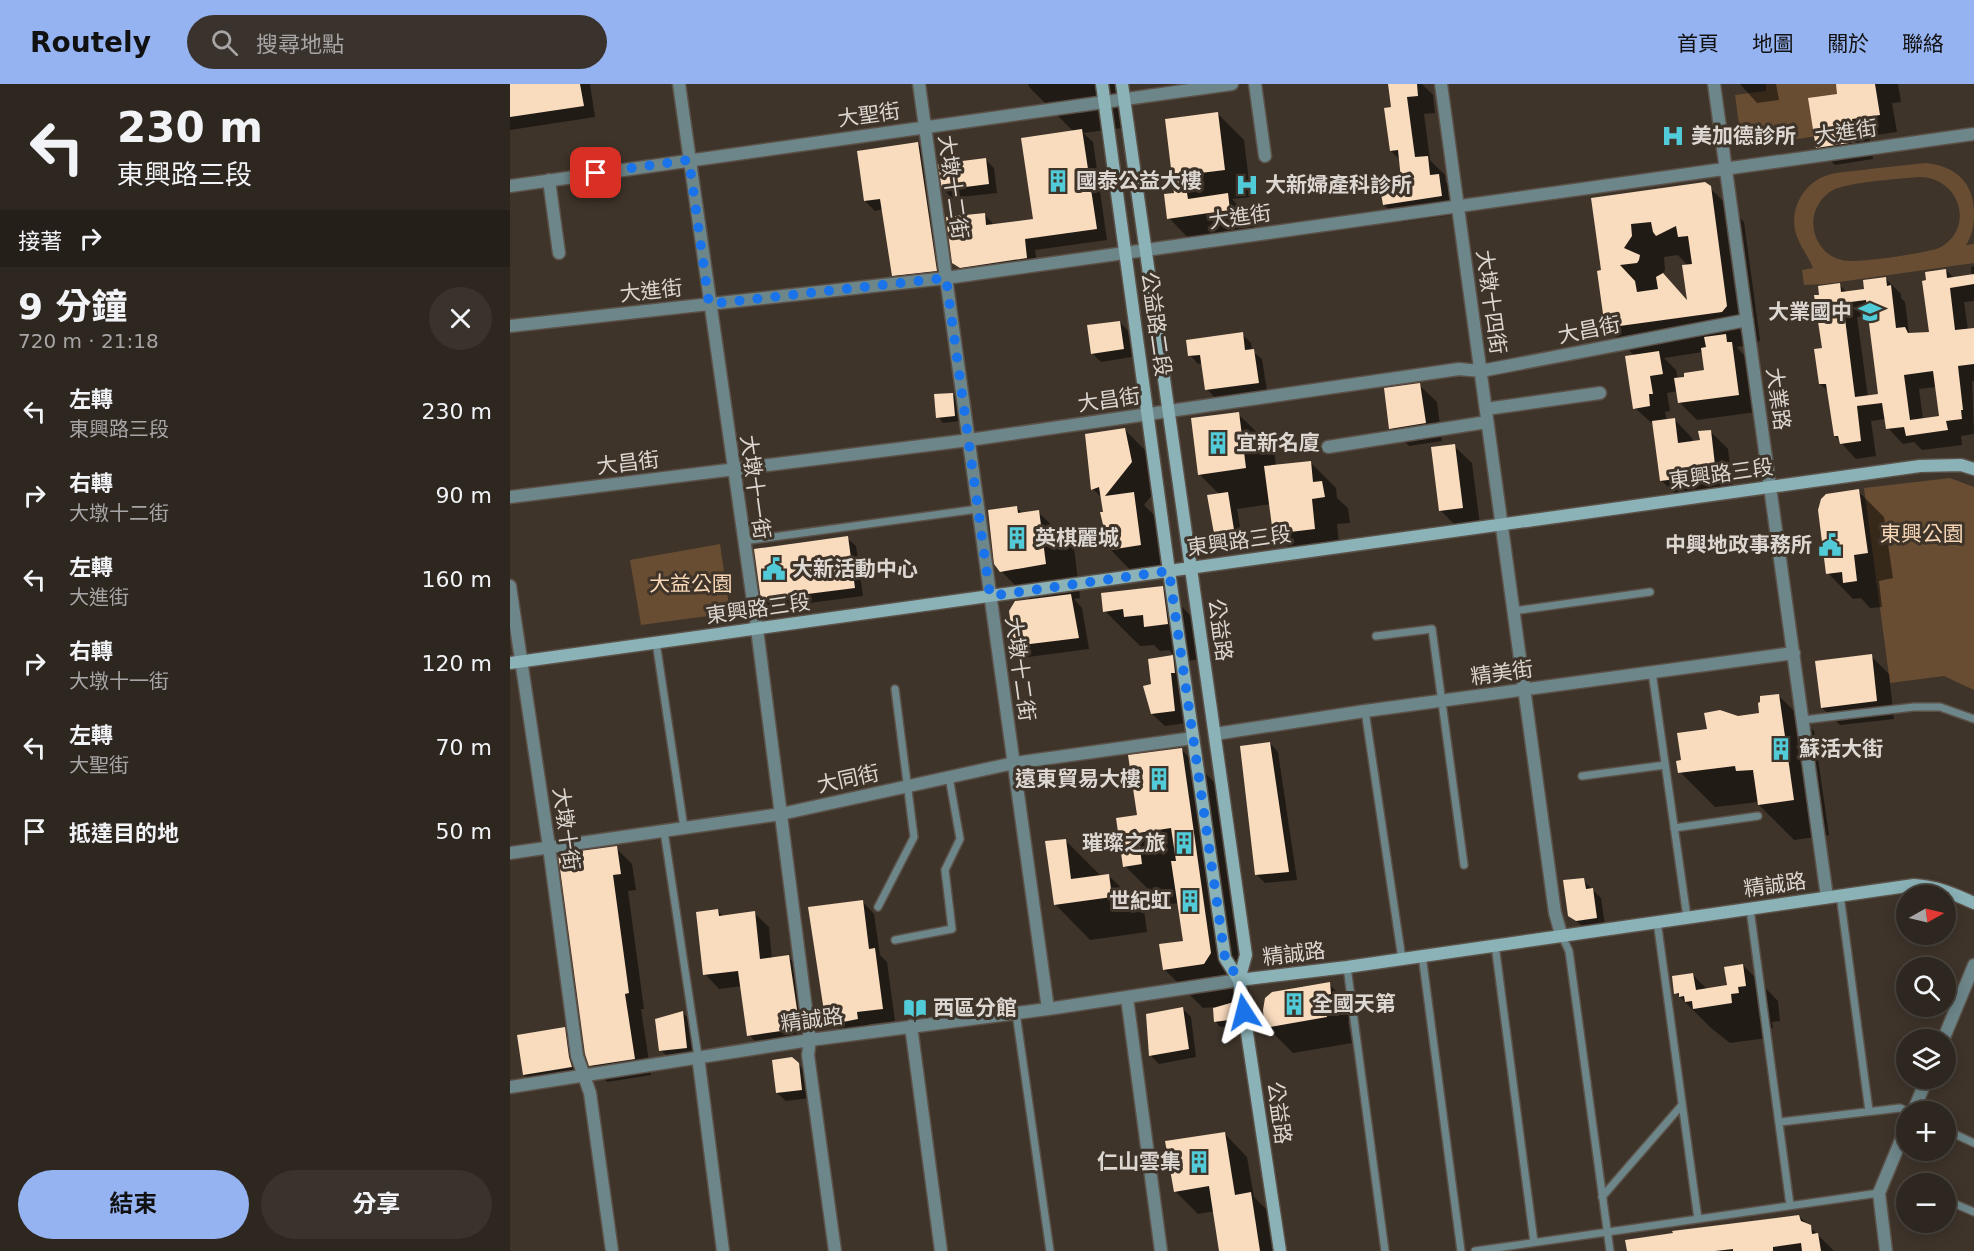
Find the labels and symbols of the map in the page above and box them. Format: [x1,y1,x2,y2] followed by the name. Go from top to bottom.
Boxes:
[836,99,902,131] street label: 大聖街
[1813,116,1879,148] street label: 大進街
[1660,123,1686,149] hospital icon: 美加德診所
[1691,124,1796,148] place label: 美加德診所
[934,133,972,241] street label: 大墩十二街
[570,147,621,198] pin
[1045,168,1071,194] building icon: 國泰公益大樓
[1076,169,1202,193] place label: 國泰公益大樓
[1234,172,1260,198] hospital icon: 大新婦產科診所
[1265,173,1412,197] place label: 大新婦產科診所
[1207,201,1273,233] street label: 大進街
[1472,248,1510,356] street label: 大墩十四街
[1137,270,1175,378] street label: 公益路二段
[618,276,684,306] street label: 大進街
[1857,299,1883,325] school or university icon: 大業國中
[1768,300,1852,324] place label: 大業國中
[1556,312,1622,348] street label: 大昌街
[1762,366,1794,432] street label: 大業路
[1076,384,1142,416] street label: 大昌街
[1205,430,1231,456] building icon: 宜新名廈
[1236,431,1320,455] place label: 宜新名廈
[736,433,774,541] street label: 大墩十一街
[595,447,661,479] street label: 大昌街
[1667,455,1775,493] street label: 東興路三段
[1185,522,1293,560] street label: 東興路三段
[1880,522,1964,546] park label: 東興公園
[1004,525,1030,551] building icon: 英棋麗城
[1035,526,1119,550] place label: 英棋麗城
[1817,532,1843,558] public building icon: 中興地政事務所
[1665,533,1812,557] place label: 中興地政事務所
[761,556,787,582] public building icon: 大新活動中心
[792,557,918,581] place label: 大新活動中心
[649,572,733,596] park label: 大益公園
[704,590,812,628] street label: 東興路三段
[1204,597,1236,663] street label: 公益路
[1001,615,1039,723] street label: 大墩十二街
[1469,657,1535,689] street label: 精美街
[1768,736,1794,762] building icon: 蘇活大街
[1799,737,1883,761] place label: 蘇活大街
[815,761,881,797] street label: 大同街
[1146,766,1172,792] building icon: 遠東貿易大樓
[1015,767,1141,791] place label: 遠東貿易大樓
[548,786,584,872] street label: 大墩十街
[1171,830,1197,856] building icon: 璀璨之旅
[1082,831,1166,855] place label: 璀璨之旅
[1742,869,1808,901] street label: 精誠路
[1896,885,1956,945] north arrow
[1177,888,1203,914] building icon: 世紀虹
[1109,889,1172,913] place label: 世紀虹
[1261,938,1327,970] street label: 精誠路
[1212,980,1276,1044] position arrow
[1281,991,1307,1017] building icon: 全國天第
[1312,992,1396,1016] place label: 全國天第
[902,995,928,1021] library icon: 西區分館
[933,996,1017,1020] place label: 西區分館
[779,1004,845,1036] street label: 精誠路
[1263,1080,1295,1146] street label: 公益路
[1186,1149,1212,1175] building icon: 仁山雲集
[1097,1150,1181,1174] place label: 仁山雲集

